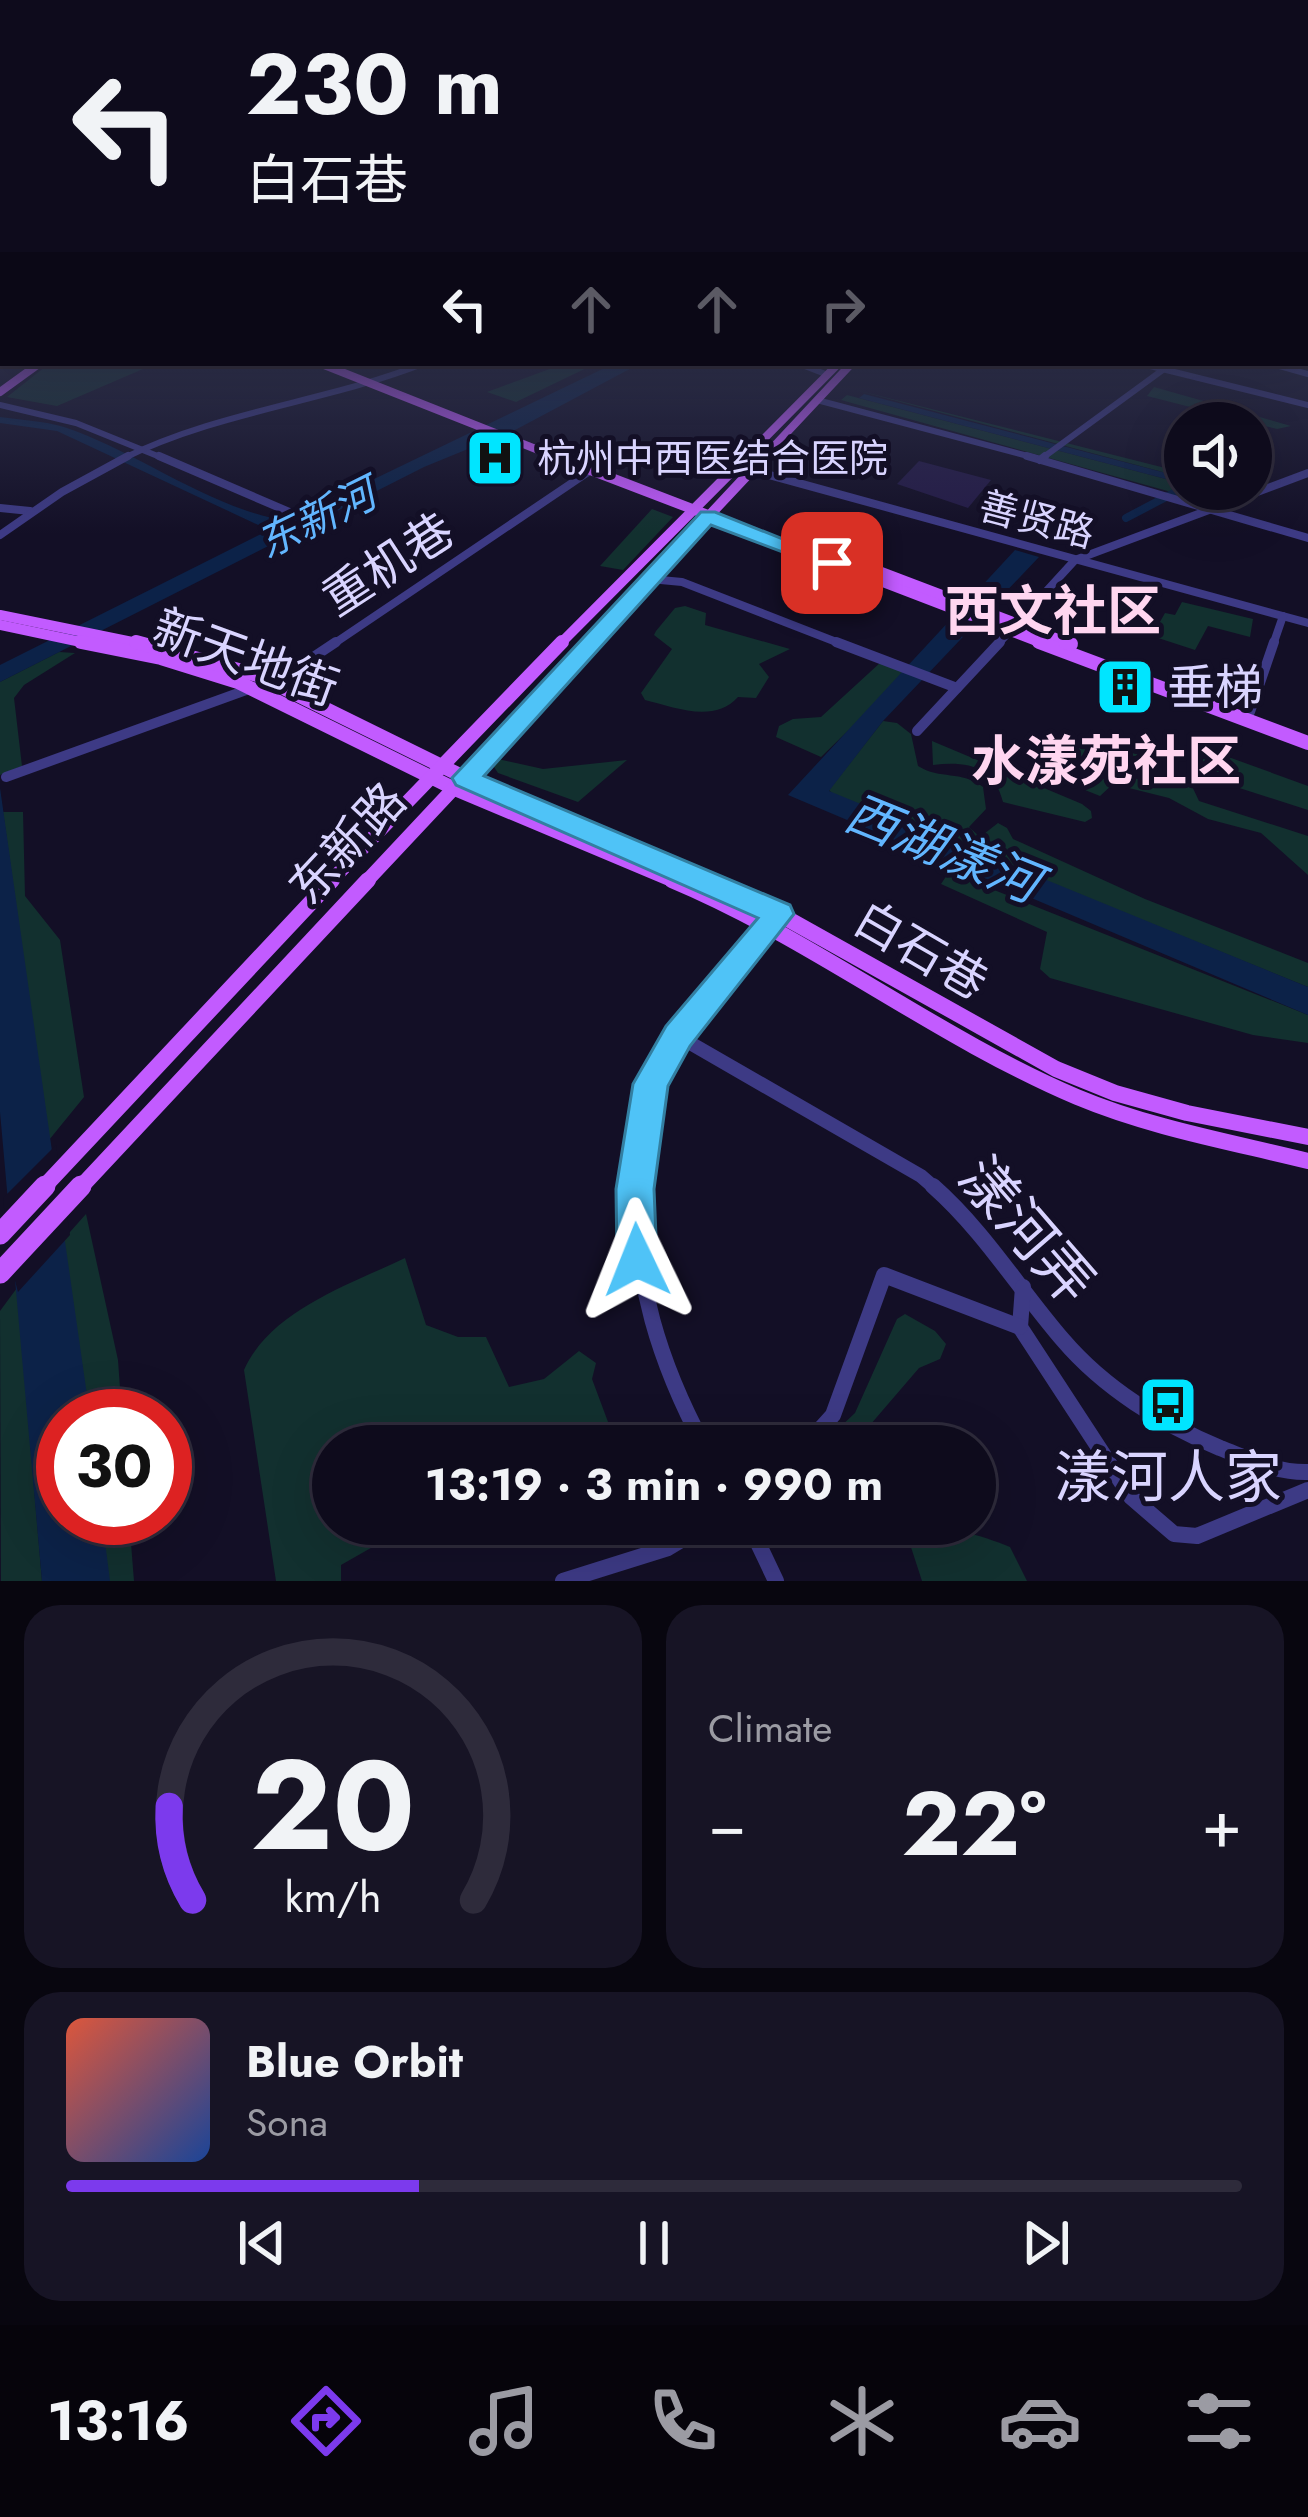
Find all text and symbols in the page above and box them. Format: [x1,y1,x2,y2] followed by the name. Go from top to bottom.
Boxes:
[246,24,503,146] text: 230 m
[48,48,204,204] icon: left
[246,141,408,219] text: 白石巷
[432,276,498,342] icon: left
[558,276,624,342] icon: ahead
[684,276,750,342] icon: ahead
[810,276,876,342] icon: right
[1164,402,1272,510] map controls
[1164,402,1272,510] button: sound
[464,427,526,489] hospital icon: 杭州中西医结合医院
[537,430,888,487] place label: 杭州中西医结合医院
[246,460,392,573] water label: 东新河
[973,477,1101,562] street label: 善贤路
[309,496,467,633] street label: 重机巷
[781,512,883,614] pin
[799,530,865,596] icon: arrive
[945,572,1161,650] district label: 西文社区
[144,592,348,723] street label: 新天地街
[1167,653,1263,722] place label: 垂梯
[1094,656,1156,718] building icon: 垂梯
[971,722,1241,800] district label: 水漾苑社区
[273,767,422,920] street label: 东新路
[835,775,1060,924] water label: 西湖漾河
[841,885,1000,1016] street label: 白石巷
[940,1139,1114,1321] street label: 漾河弄
[574,1197,700,1323] position arrow
[1137,1374,1199,1436] bus stop icon: 漾河人家
[36,1389,192,1545] speed limit sign: 30
[1054,1436,1282,1518] place label: 漾河人家
[425,1452,883,1517] text: 13:19 · 3 min · 990 m
[708,1700,832,1757] text: Climate
[251,1715,415,1896] text: 20
[902,1759,1047,1889] text: 22°
[708,1776,747,1872] text: −
[1201,1776,1242,1872] text: +
[285,1865,381,1927] text: km/h
[246,2029,463,2094] text: Blue Orbit
[246,2094,328,2151] text: Sona
[229,2210,295,2276] icon: previous
[621,2210,687,2276] icon: pause
[1013,2210,1079,2276] icon: next
[284,2379,368,2463] icon: directions
[462,2379,546,2463] icon: music
[641,2379,725,2463] icon: phone
[820,2379,904,2463] icon: climate
[998,2379,1082,2463] icon: car
[1177,2379,1261,2463] icon: filters
[47,2382,189,2460] text: 13:16

